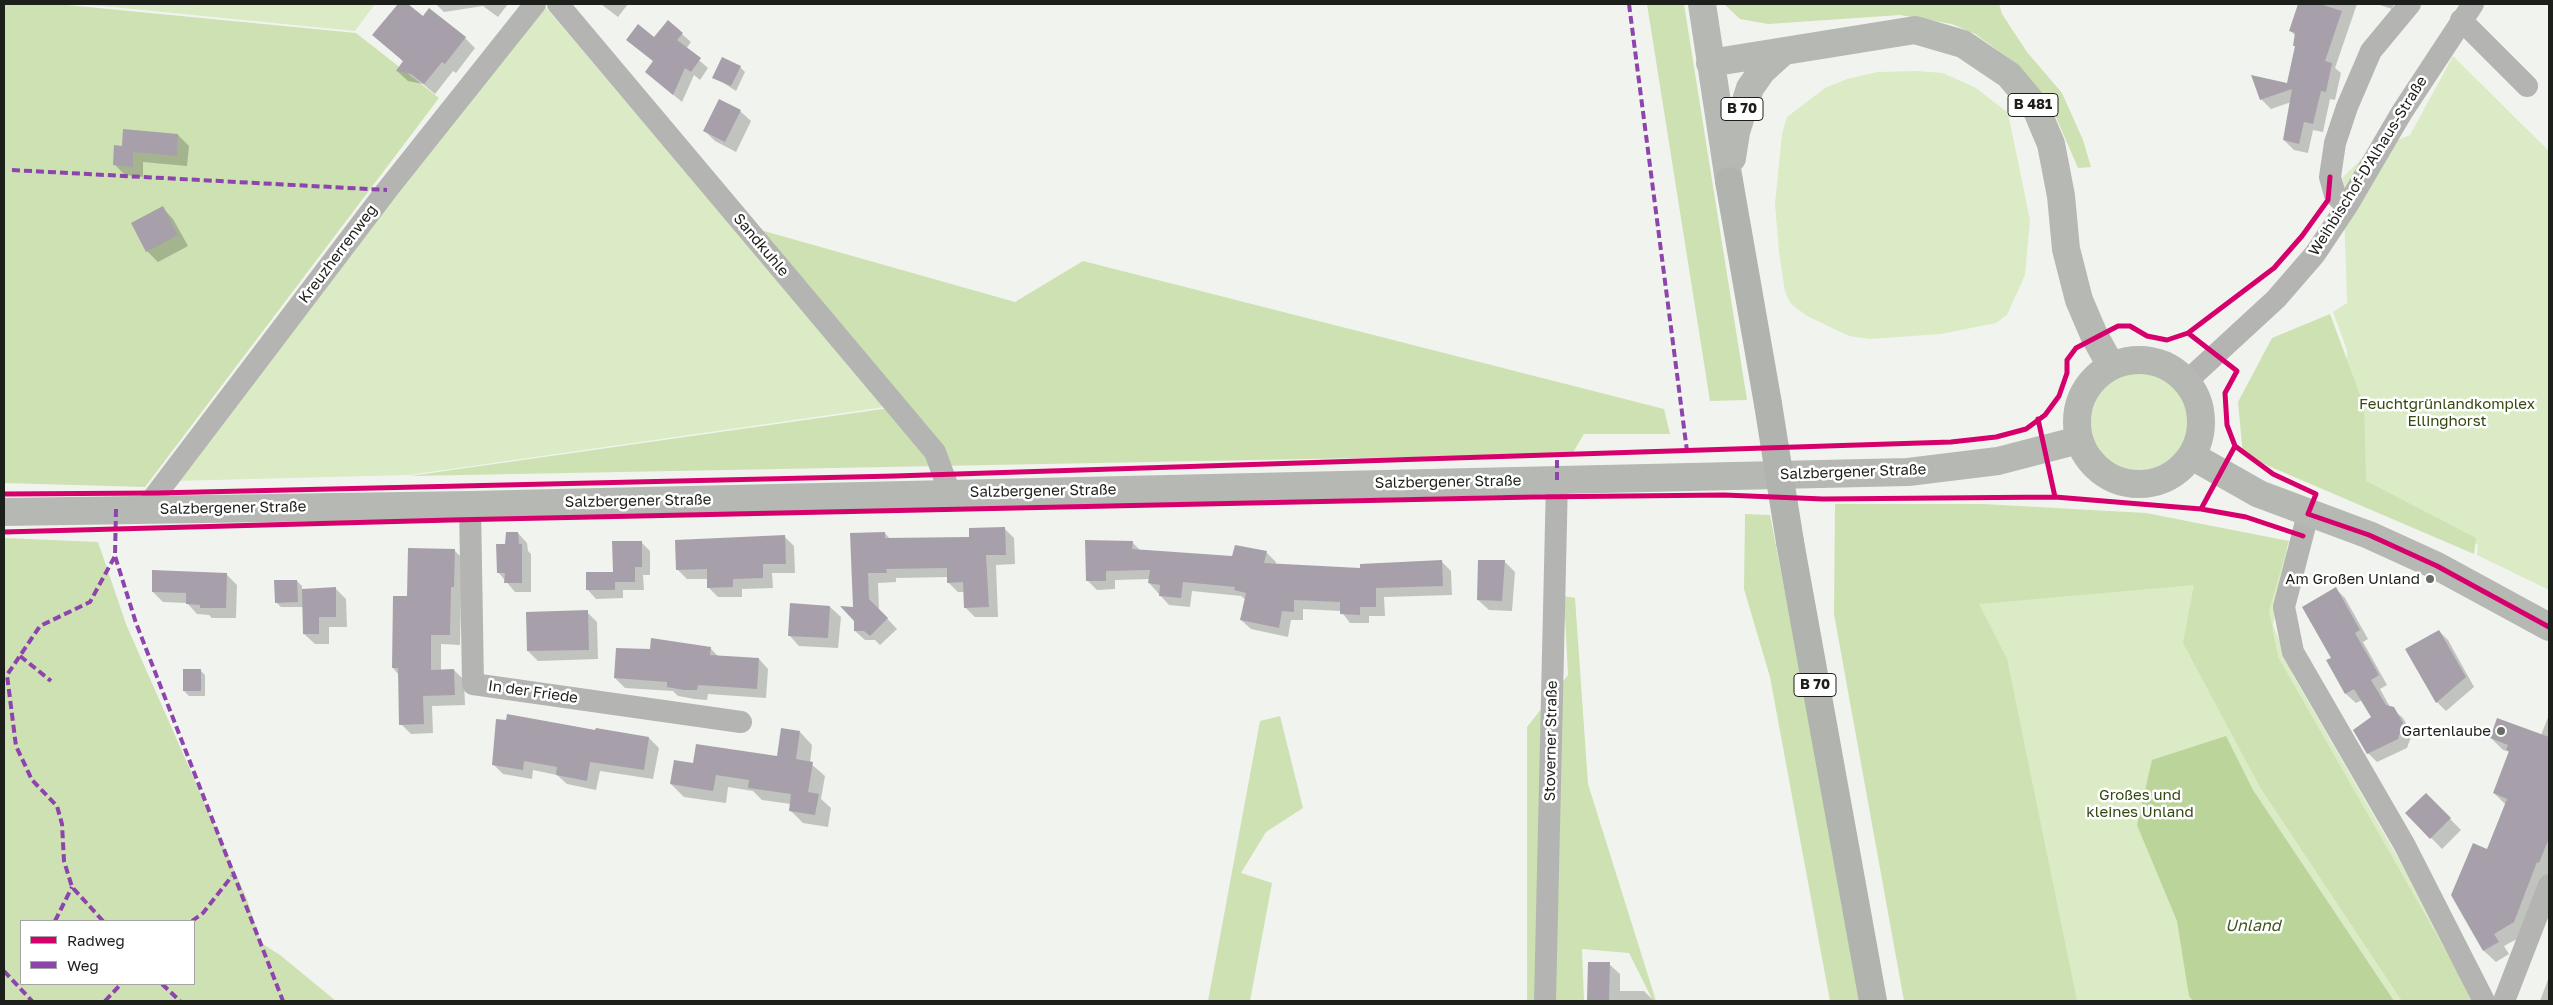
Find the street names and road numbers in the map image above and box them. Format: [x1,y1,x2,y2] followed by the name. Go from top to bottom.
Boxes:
[2305,73,2431,259] street label: Weihbischof-D'Alhaus-Straße
[2008,94,2058,116] road number: B 481
[1721,98,1763,120] road number: B 70
[295,201,381,307] street label: Kreuzherrenweg
[729,210,793,280] street label: Sandkuhle
[1779,460,1927,484] street label: Salzbergener Straße
[1375,472,1521,492] street label: Salzbergener Straße
[970,481,1116,501] street label: Salzbergener Straße
[565,491,711,511] street label: Salzbergener Straße
[160,498,306,518] street label: Salzbergener Straße
[1794,674,1836,696] road number: B 70
[487,677,579,707] street label: In der Friede
[1541,680,1561,802] street label: Stoverner Straße

